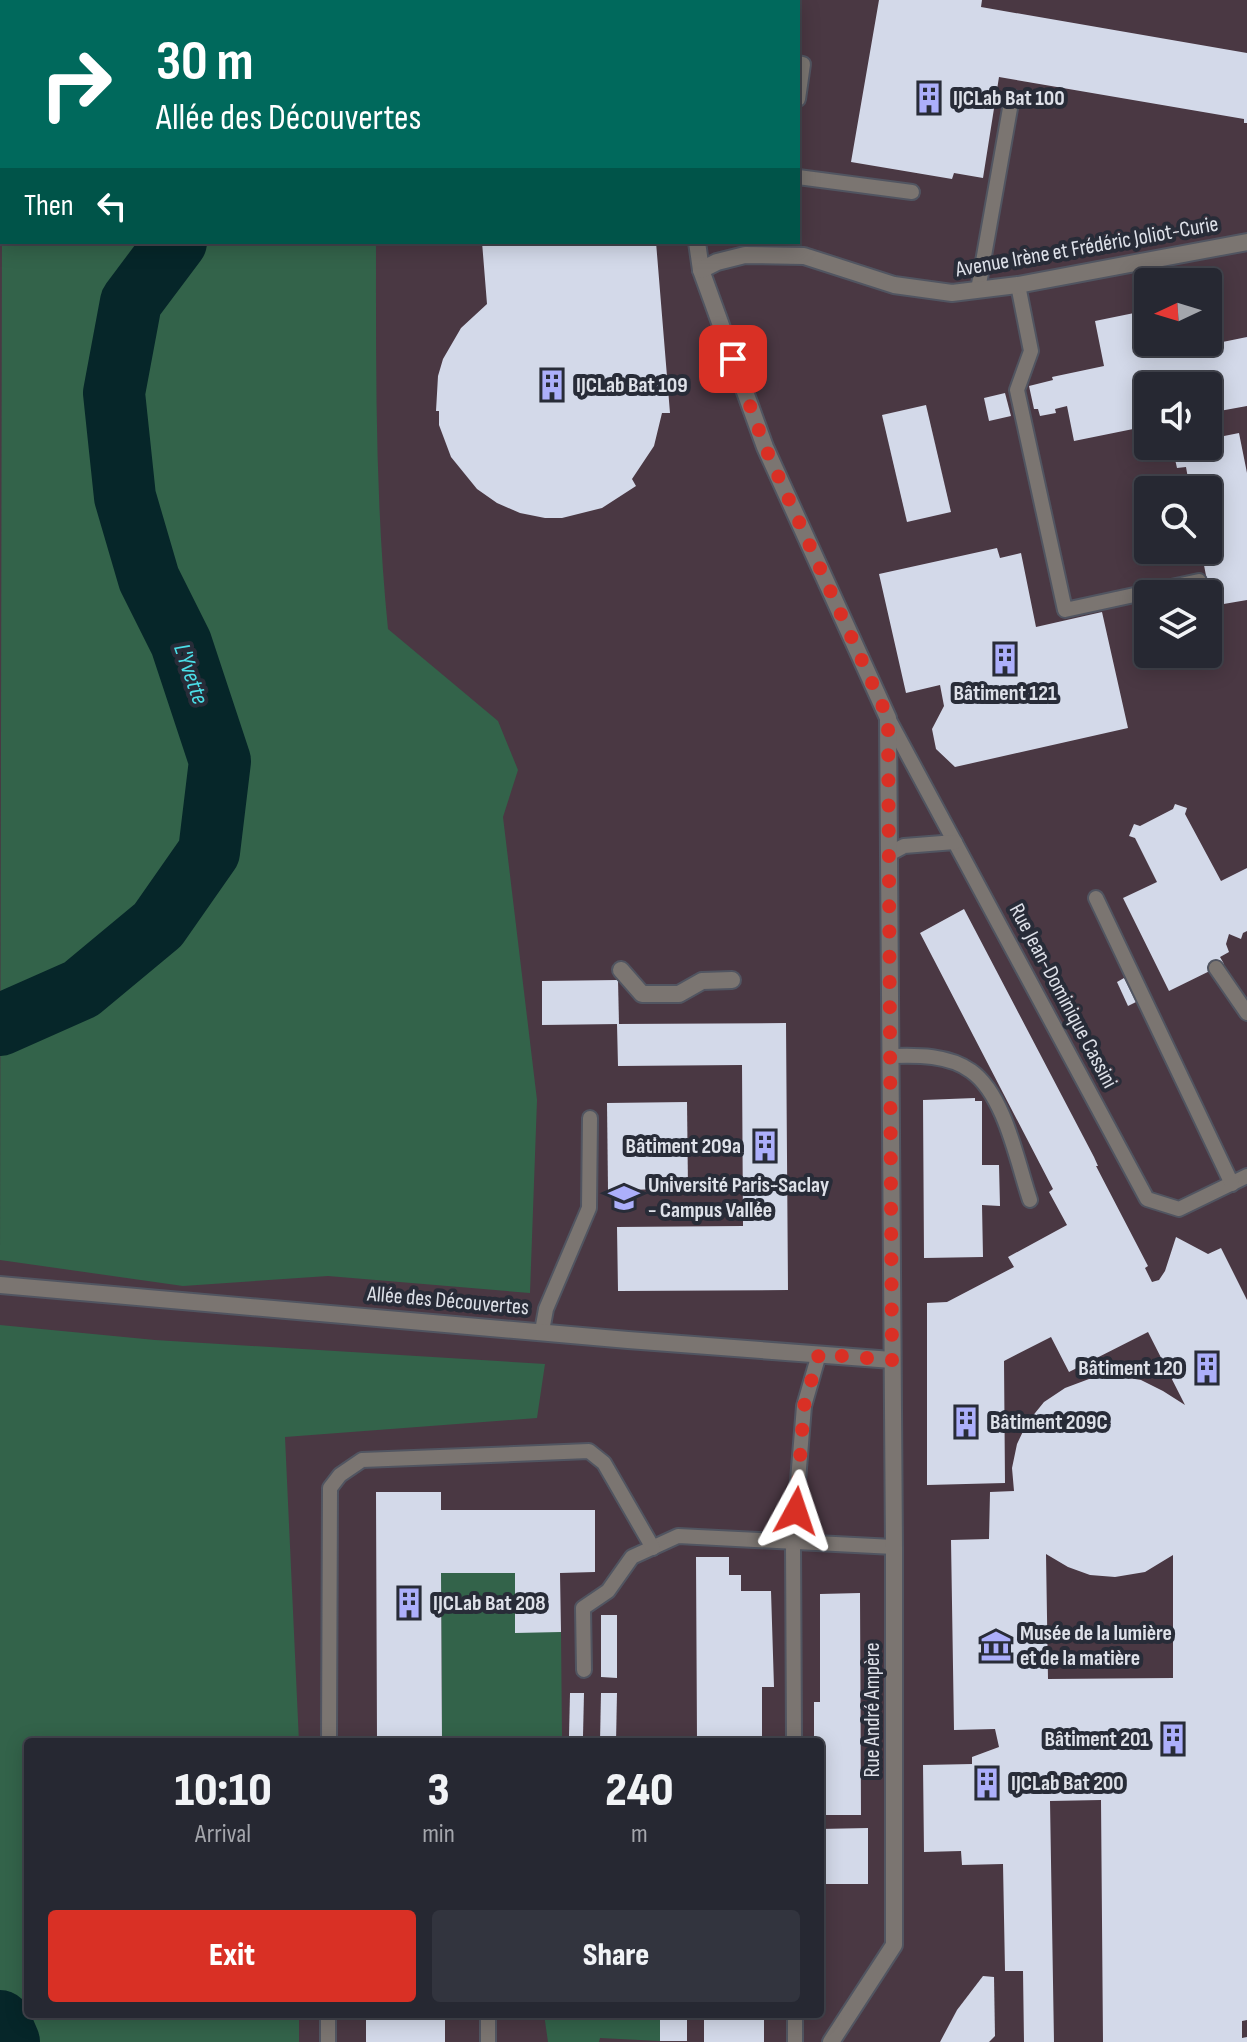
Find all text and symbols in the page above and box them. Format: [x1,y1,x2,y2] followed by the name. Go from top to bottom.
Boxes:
[156,29,254,96] text: 30 m
[24,32,128,136] icon: right
[912,81,946,115] building icon: IJCLab Bat 100
[953,85,1065,112] place label: IJCLab Bat 100
[156,97,421,140] text: Allée des Découvertes
[90,184,134,228] icon: left
[24,188,74,224] text: Then
[953,211,1221,284] street label: Avenue Irène et Frédéric Joliot-Curie
[1134,268,1222,356] north arrow
[1134,268,1222,668] map controls
[699,325,767,393] pin
[711,337,755,381] icon: arrive
[535,368,569,402] building icon: IJCLab Bat 109
[576,372,688,399] place label: IJCLab Bat 109
[1134,372,1222,460] button: sound
[1134,476,1222,564] button: search
[1134,580,1222,668] button: layers
[167,640,215,708] water label: L'Yvette
[988,642,1022,676] building icon: Bâtiment 121
[953,680,1057,707] place label: Bâtiment 121
[1003,899,1123,1093] street label: Rue Jean-Dominique Cassini
[748,1129,782,1163] building icon: Bâtiment 209a
[626,1133,741,1160] place label: Bâtiment 209a
[648,1172,829,1224] place label: Université Paris-Saclay - Campus Vallée
[607,1181,641,1215] school or university icon: Université Paris-Saclay - Campus Vallée
[365,1280,530,1322] street label: Allée des Découvertes
[1190,1351,1224,1385] building icon: Bâtiment 120
[1078,1355,1183,1382] place label: Bâtiment 120
[949,1405,983,1439] building icon: Bâtiment 209C
[990,1409,1108,1436] place label: Bâtiment 209C
[754,1469,838,1553] position arrow
[392,1586,426,1620] building icon: IJCLab Bat 208
[433,1590,546,1617] place label: IJCLab Bat 208
[1020,1620,1172,1672] place label: Musée de la lumière et de la matière
[979,1629,1013,1663] museum icon: Musée de la lumière et de la matière
[859,1642,886,1778] street label: Rue André Ampère
[1156,1722,1190,1756] building icon: Bâtiment 201
[1044,1726,1149,1753] place label: Bâtiment 201
[174,1762,272,1819] text: 10:10
[427,1762,450,1819] text: 3
[605,1762,674,1819] text: 240
[970,1766,1004,1800] building icon: IJCLab Bat 200
[1011,1770,1124,1797] place label: IJCLab Bat 200
[195,1819,251,1850] text: Arrival
[422,1819,455,1850] text: min
[631,1819,648,1850] text: m
[48,1910,416,2002] button: Exit
[432,1910,800,2002] button: Share

